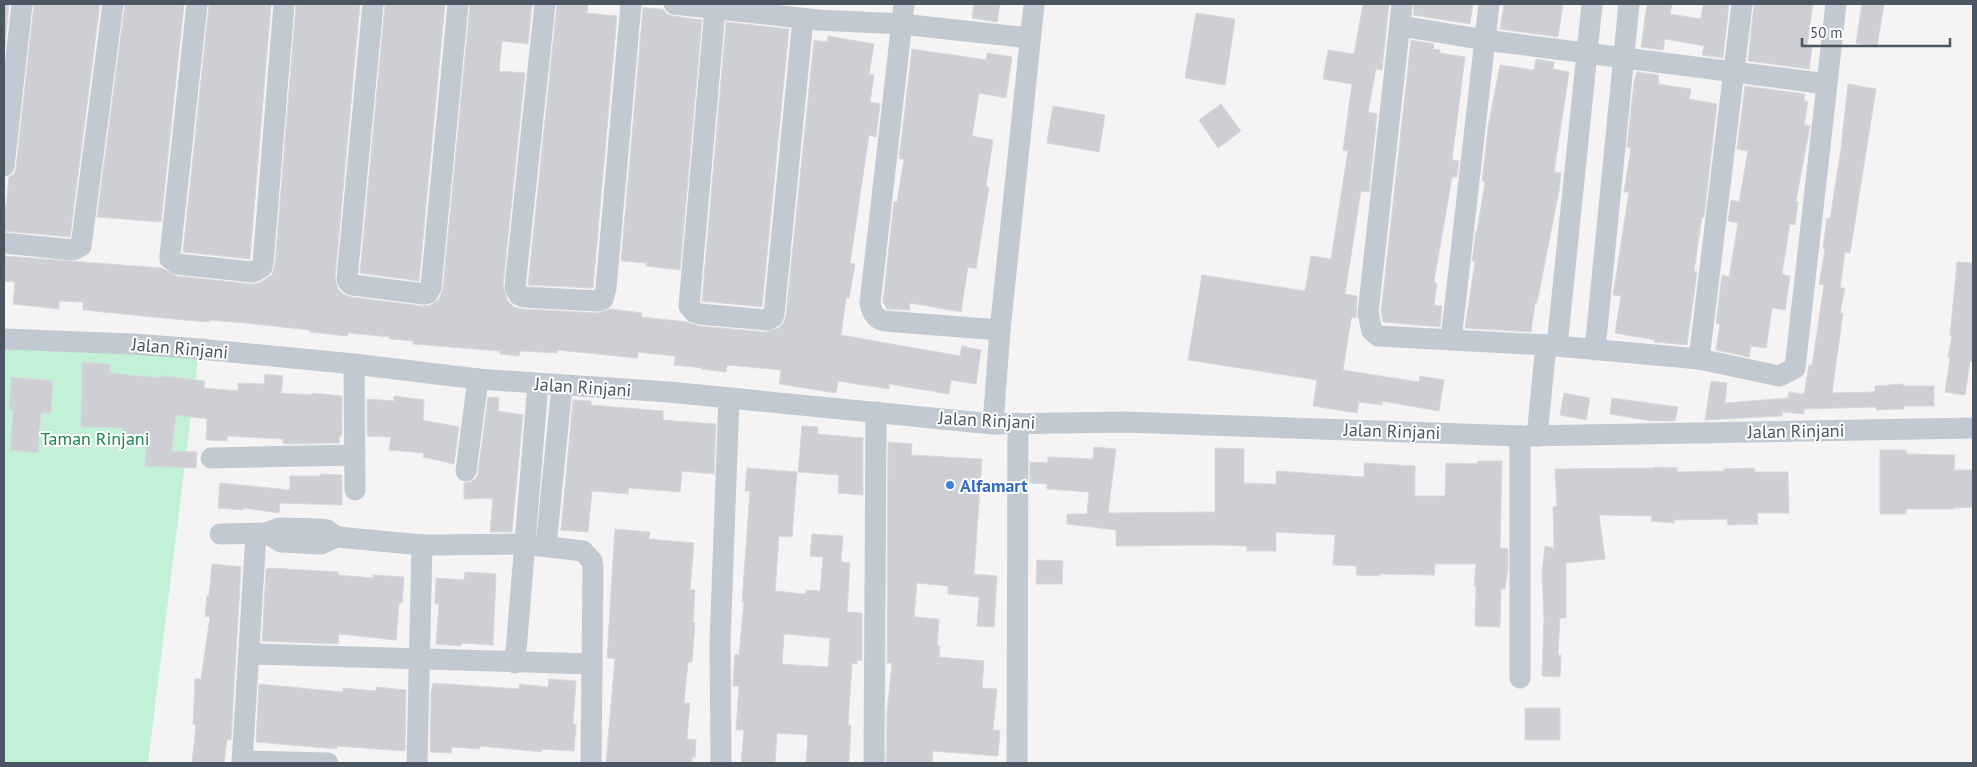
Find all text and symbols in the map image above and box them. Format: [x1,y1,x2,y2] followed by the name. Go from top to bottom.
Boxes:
[1802,15,1950,47] scale bar
[1810,23,1843,42] text: 50 m
[130,332,229,364] street label: Jalan Rinjani
[533,372,632,402] street label: Jalan Rinjani
[937,406,1036,434] street label: Jalan Rinjani
[1342,418,1441,444] street label: Jalan Rinjani
[1746,419,1845,443] street label: Jalan Rinjani
[40,427,150,450] park label: Taman Rinjani
[960,474,1028,497] place label: Alfamart
[944,479,956,491] marker: Alfamart

